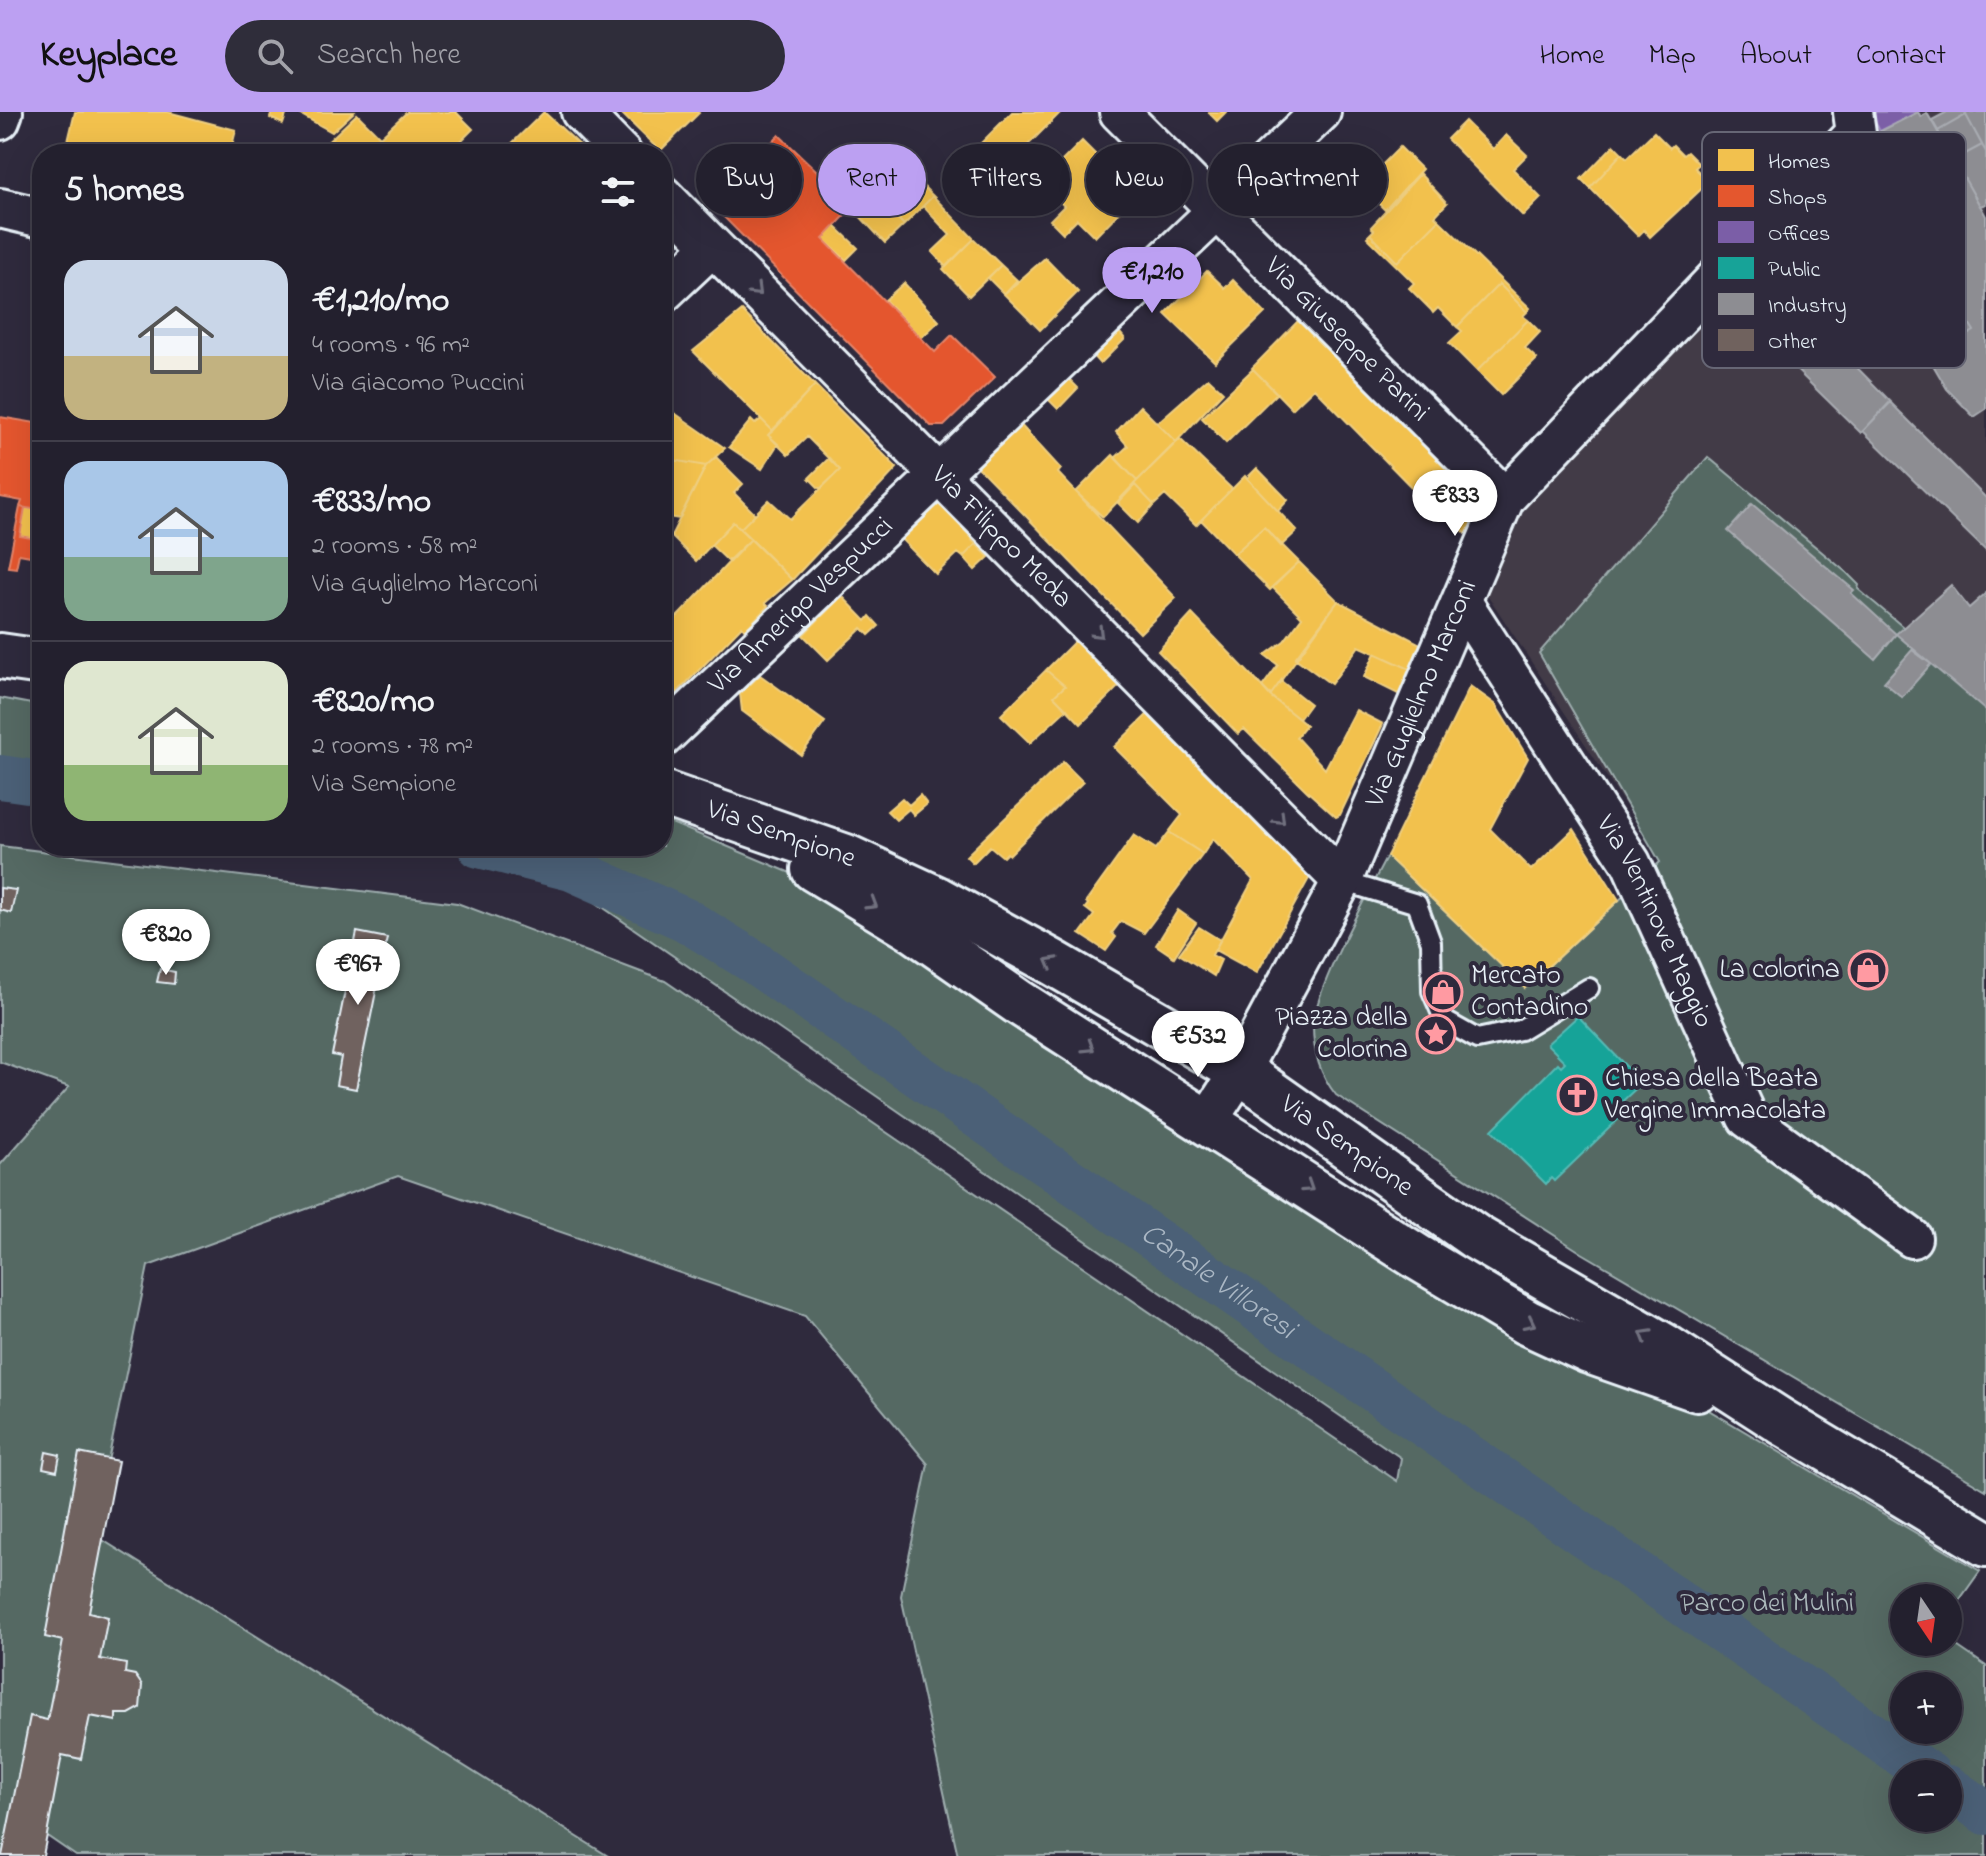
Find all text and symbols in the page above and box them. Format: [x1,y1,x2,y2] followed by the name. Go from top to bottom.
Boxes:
[225,20,785,92] search box
[40,28,177,84] text: Keyplace
[253,34,297,78] icon: search
[317,34,461,78] text: Search here
[1539,36,1605,77] text: Home
[1649,36,1696,77] text: Map
[1740,36,1812,77] text: About
[1856,36,1946,77] text: Contact
[1702,132,1966,368] legend
[696,144,802,216] chip: Buy
[818,144,926,216] chip: Rent
[942,144,1070,216] chip: Filters
[1086,144,1192,216] chip: New
[1208,144,1387,216] chip: Apartment
[1768,147,1830,179] text: Homes
[64,167,185,217] text: 5 homes
[596,170,640,214] icon: filters
[1768,183,1827,215] text: Shops
[1768,219,1830,251] text: Offices
[1087,247,1217,315] pin: €1,210
[1254,247,1439,432] street label: Via Giuseppe Parini
[1120,254,1184,292] text: €1,210
[1768,255,1821,287] text: Public
[312,277,449,327] text: €1,210/mo
[747,282,761,296] one-way arrow
[1768,291,1847,324] text: Industry
[128,292,224,388] icon: home
[312,327,470,365] text: 4 rooms · 96 m²
[1768,327,1817,359] text: Other
[312,365,525,403] text: Via Giacomo Puccini
[920,456,1082,618] street label: Via Filippo Meda
[1408,470,1502,538] pin: €833
[1430,477,1480,515] text: €833
[312,478,431,528] text: €833/mo
[128,493,224,589] icon: home
[699,507,903,705] street label: Via Amerigo Vespucci
[312,528,478,566] text: 2 rooms · 58 m²
[312,566,538,604] text: Via Guglielmo Marconi
[1355,573,1488,815] street label: Via Guglielmo Marconi
[1089,624,1103,638] one-way arrow
[312,678,435,728] text: €820/mo
[128,693,224,789] icon: home
[312,728,473,766] text: 2 rooms · 78 m²
[312,766,456,804] text: Via Sempione
[700,789,863,879] street label: Via Sempione
[1584,806,1724,1035] street label: Via Ventinove Maggio
[1271,810,1286,824] one-way arrow
[863,894,878,910] one-way arrow
[119,909,213,977] pin: €820
[140,916,192,954] text: €820
[311,939,405,1007] pin: €967
[334,946,382,984] text: €967
[1847,949,1889,991] shop icon: La colorina
[1719,950,1840,991] place label: La colorina
[1046,956,1060,972] one-way arrow
[1471,956,1588,1029] place label: Mercato Contadino
[1422,971,1464,1013] shop icon: Mercato Contadino
[1275,998,1408,1071] place label: Piazza della Colorina
[1151,1011,1245,1079] pin: €532
[1415,1013,1457,1055] place icon: Piazza della Colorina
[1170,1018,1226,1056] text: €532
[1080,1038,1095,1053] one-way arrow
[1604,1059,1826,1132] place label: Chiesa della Beata Vergine Immacolata
[1556,1074,1598,1116] church icon: Chiesa della Beata Vergine Immacolata
[1271,1084,1422,1208] street label: Via Sempione
[1300,1177,1314,1192] one-way arrow
[1131,1213,1306,1353] water label: Canale Villoresi
[1521,1313,1536,1329] one-way arrow
[1639,1329,1654,1345] one-way arrow
[1680,1584,1854,1625] park label: Parco dei Mulini
[1890,1584,1962,1656] north arrow
[1890,1584,1962,1832] map controls
[1890,1672,1962,1744] button: +
[1890,1760,1962,1832] button: −

